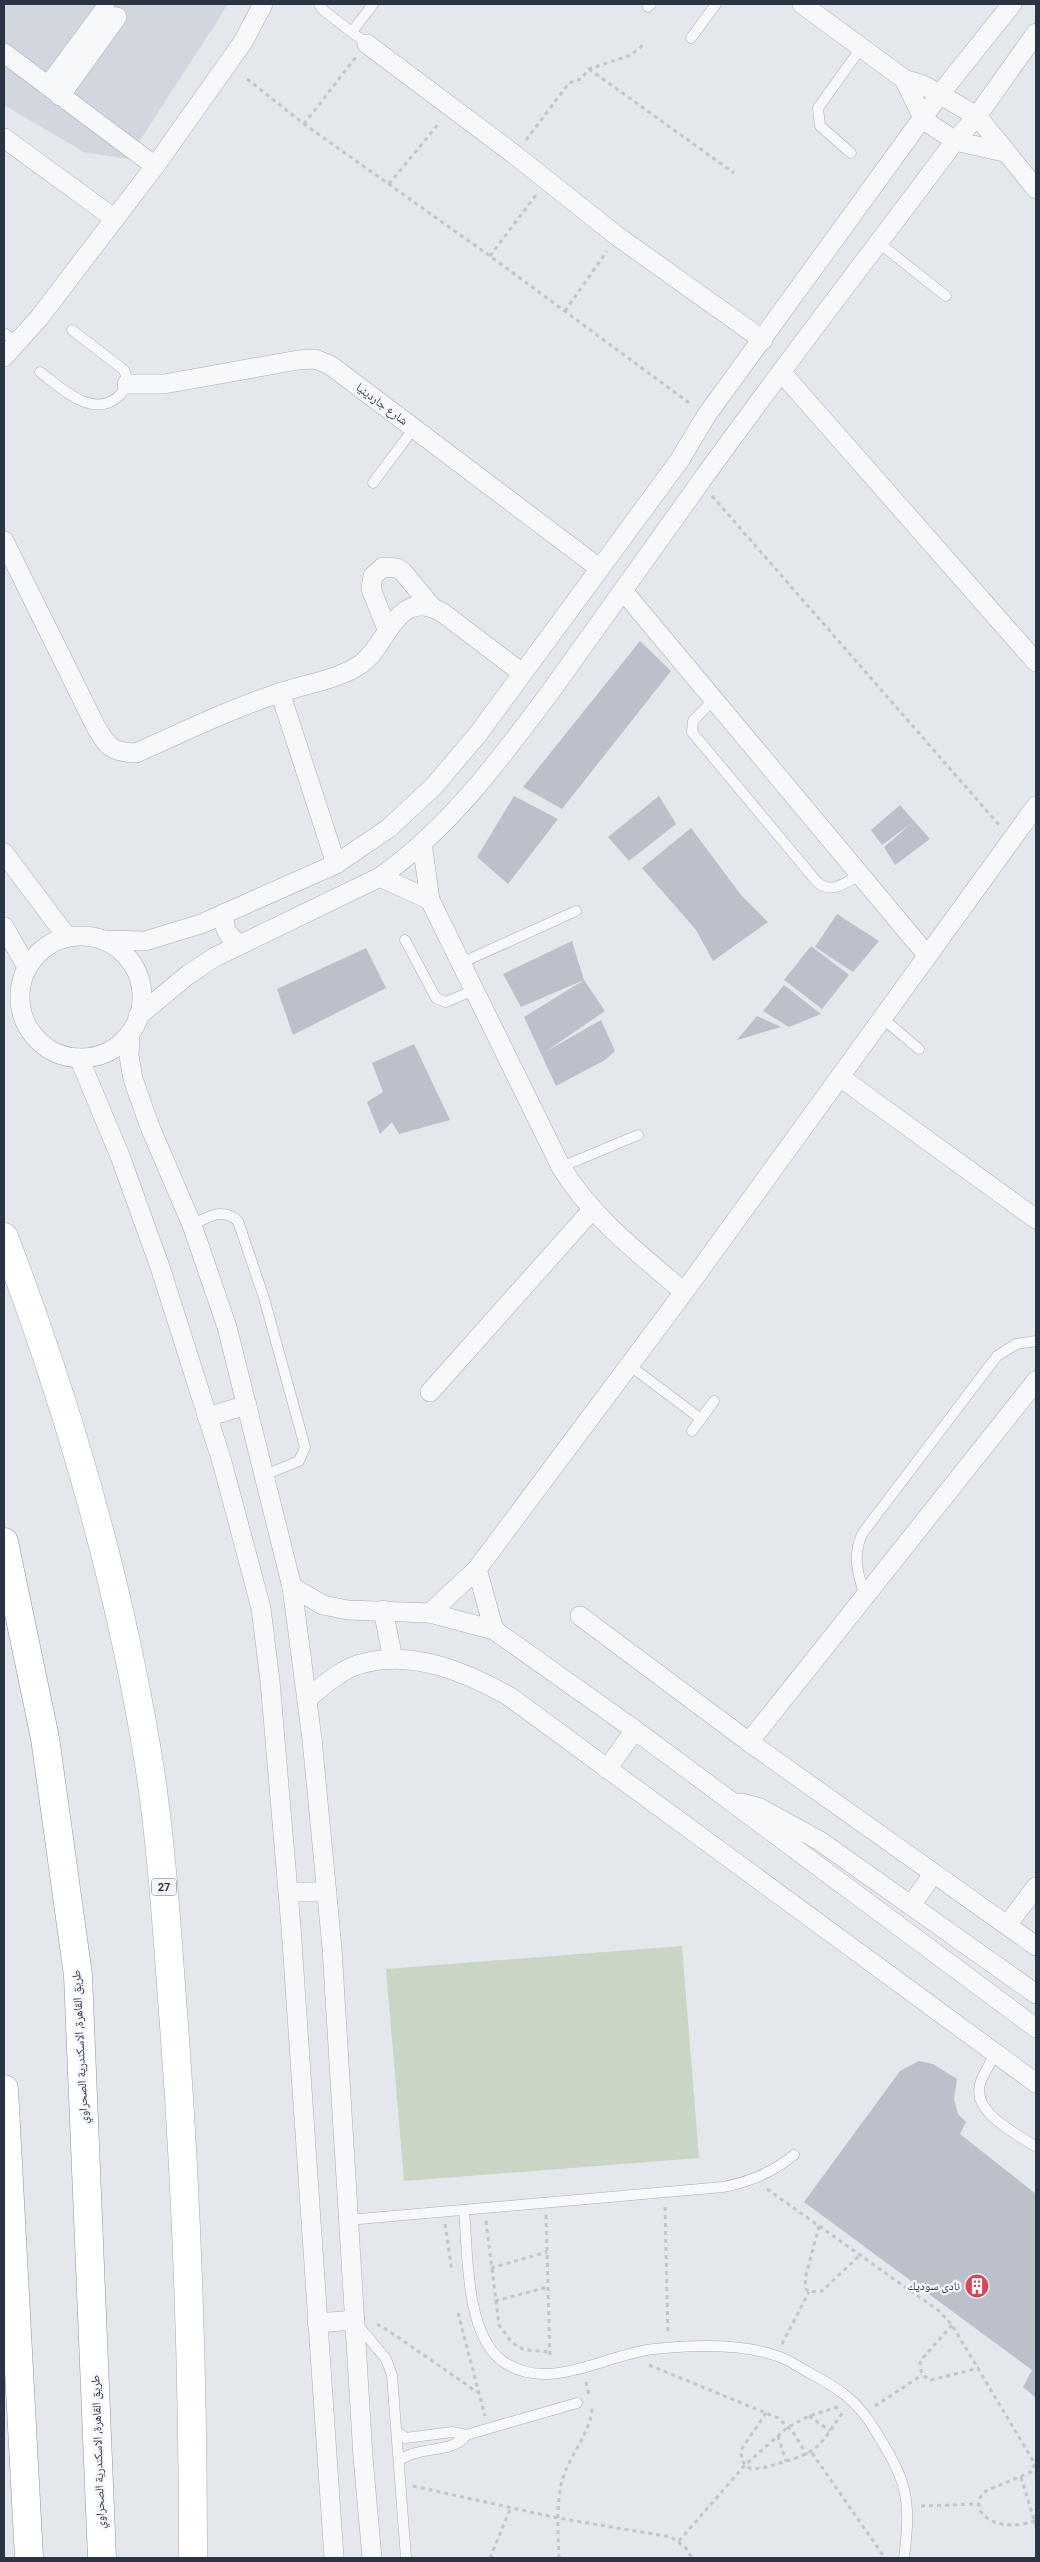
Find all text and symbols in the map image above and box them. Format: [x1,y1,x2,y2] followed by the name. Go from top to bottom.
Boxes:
[353,380,411,429] street label: شارع جاردينيا
[152,1878,176,1895] road number: 27
[69,1969,94,2124] street label: طريق القاهرة, الاسكندرية الصحراوي
[964,2273,990,2299] building icon: نادى سوديك
[907,2279,960,2293] place label: نادى سوديك
[88,2375,111,2529] street label: طريق القاهرة, الاسكندرية الصحراوي

